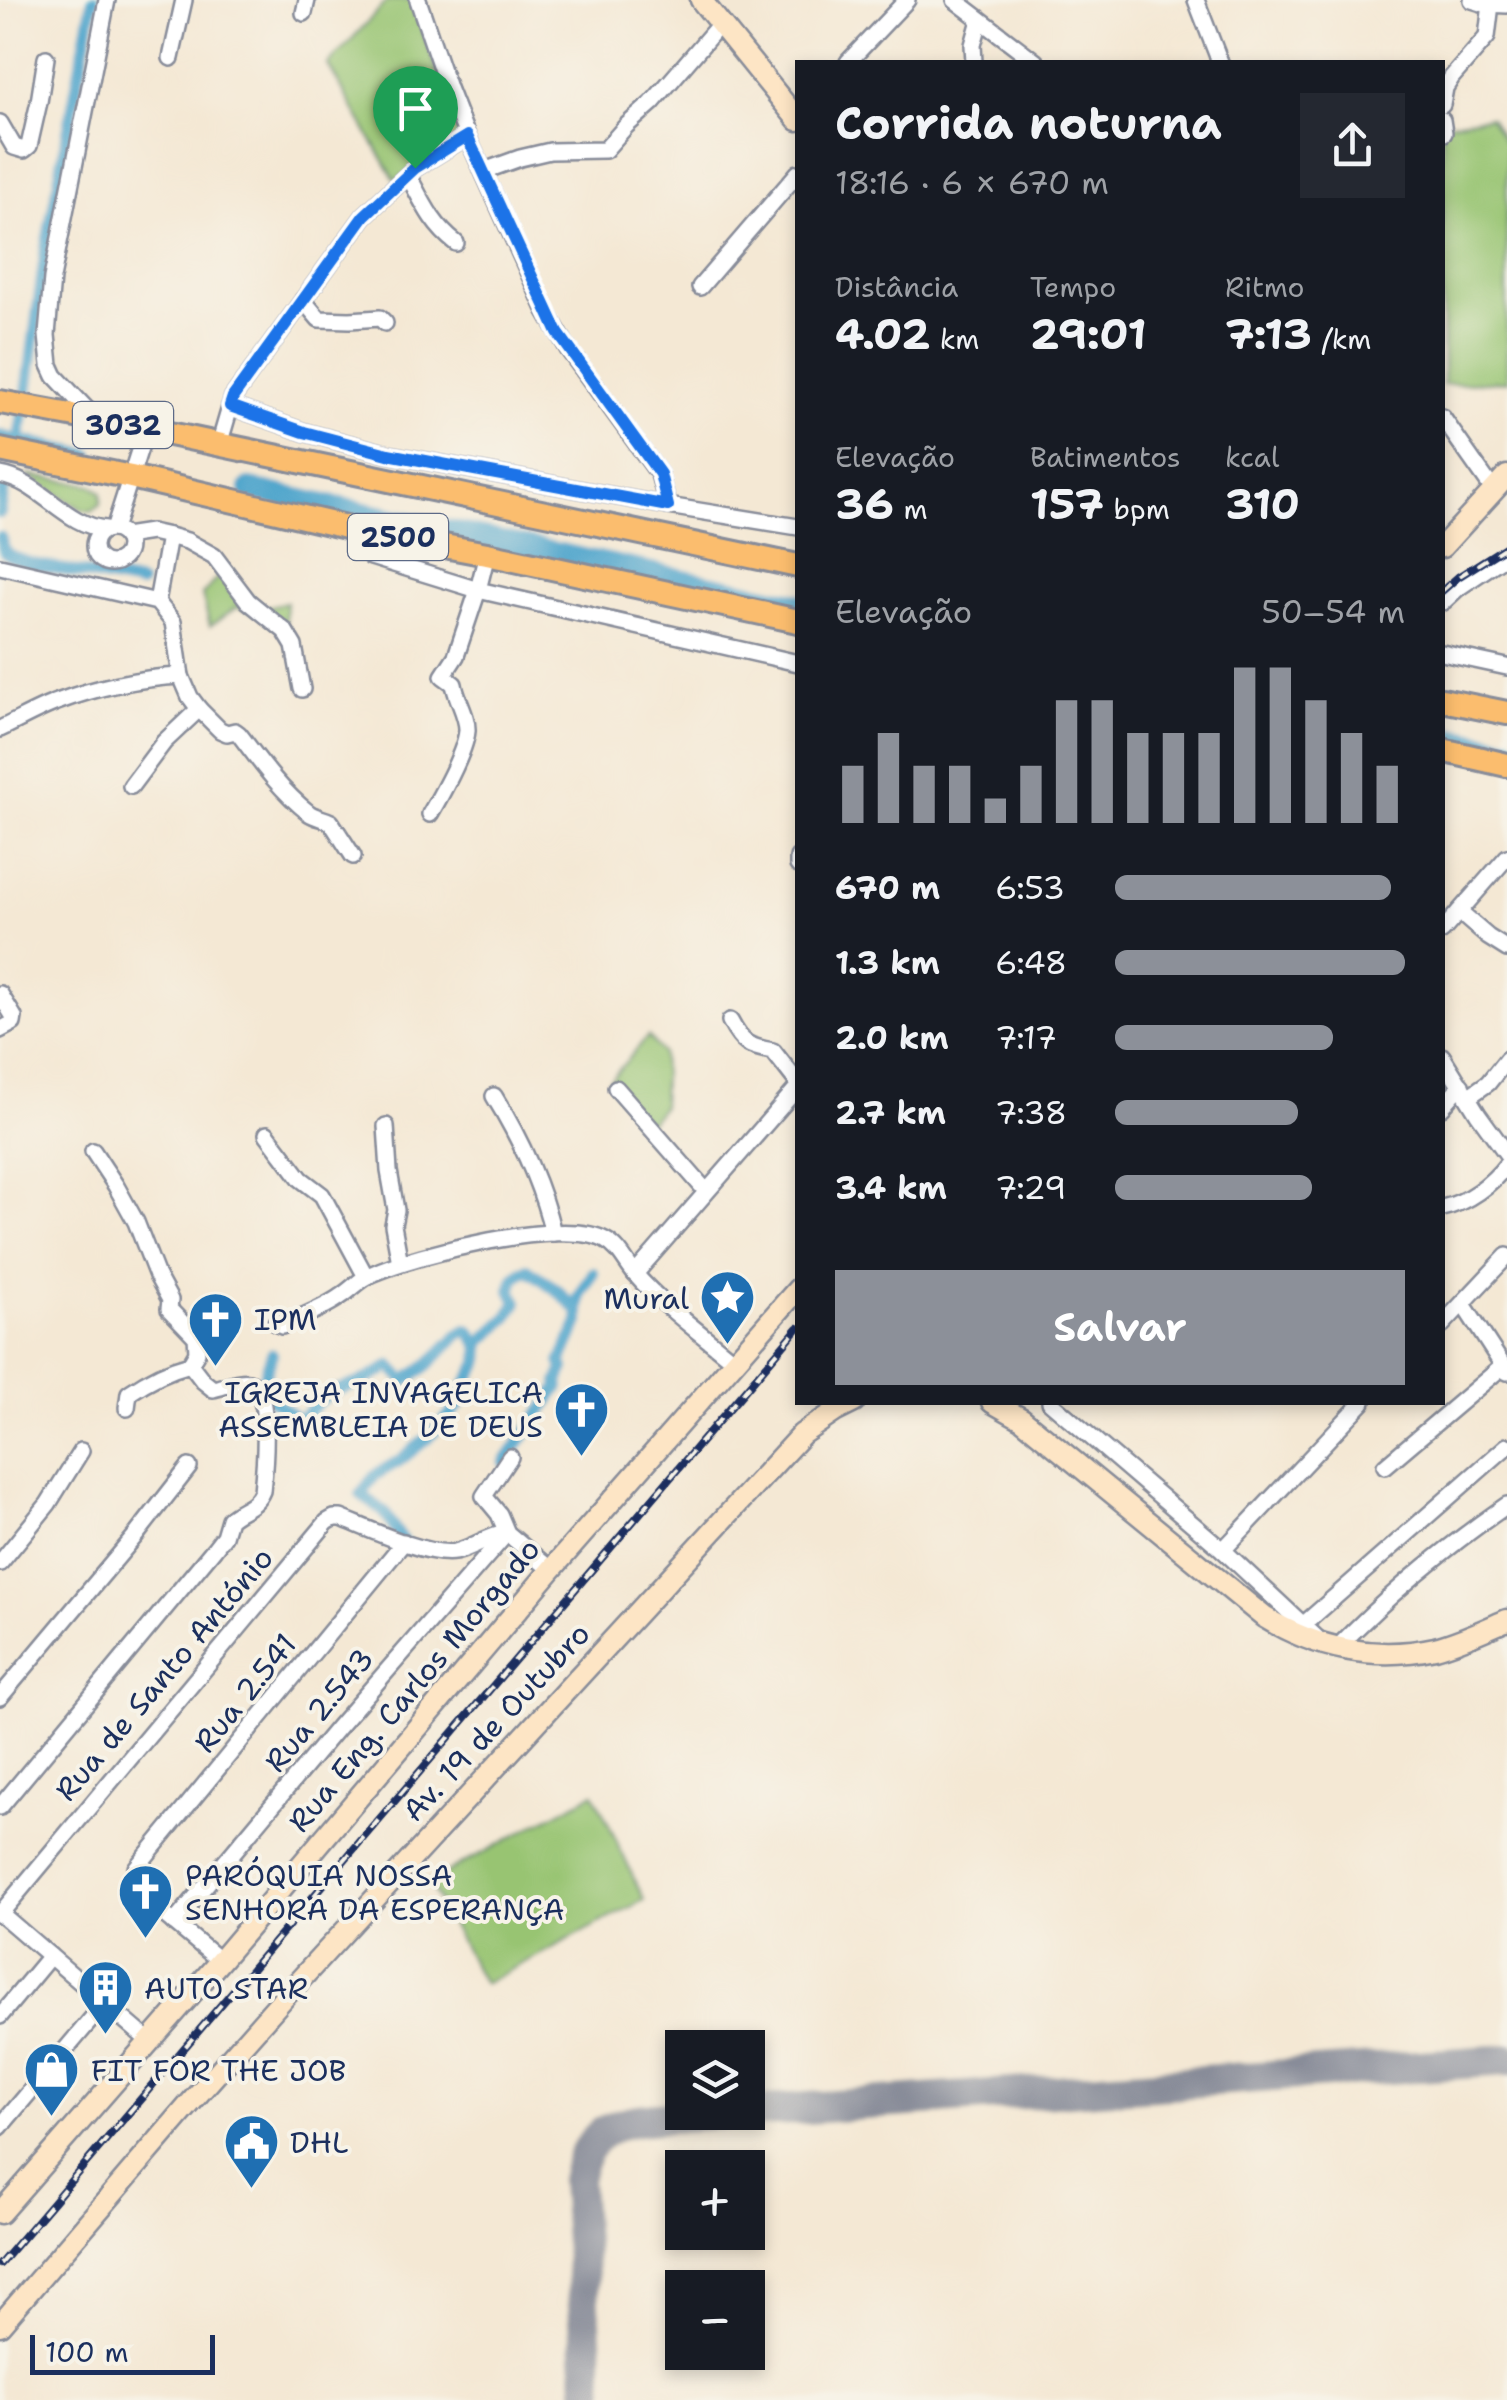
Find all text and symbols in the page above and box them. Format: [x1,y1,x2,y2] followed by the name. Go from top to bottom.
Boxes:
[373,66,458,169] pin
[388,81,443,136] icon: arrive
[835,93,1222,153] text: Corrida noturna
[1300,93,1405,198] button: share
[835,161,1109,204] text: 18:16 · 6 × 670 m
[835,268,958,306] text: Distância
[1030,268,1116,306] text: Tempo
[1225,268,1305,306] text: Ritmo
[835,306,930,362] text: 4.02
[1030,306,1147,362] text: 29:01
[1225,306,1312,362] text: 7:13
[930,320,979,358] text: km
[1312,320,1371,358] text: /km
[73,402,173,448] road number: 3032
[835,438,955,476] text: Elevação
[1030,438,1181,476] text: Batimentos
[1225,438,1279,476] text: kcal
[835,476,894,532] text: 36
[1030,476,1104,532] text: 157
[1225,476,1300,532] text: 310
[894,490,928,528] text: m
[1104,490,1170,528] text: bpm
[348,514,448,560] road number: 2500
[835,590,972,633] text: Elevação
[1261,590,1405,633] text: 50–54 m
[835,866,940,909] text: 670 m
[995,866,1065,909] text: 6:53
[835,941,940,984] text: 1.3 km
[995,941,1067,984] text: 6:48
[835,1016,949,1059] text: 2.0 km
[995,1016,1057,1059] text: 7:17
[835,1091,946,1134] text: 2.7 km
[995,1091,1067,1134] text: 7:38
[835,1166,947,1209] text: 3.4 km
[995,1166,1066,1209] text: 7:29
[698,1268,758,1347] place icon: Mural
[835,1270,1405,1385] button: Salvar
[604,1278,689,1319] place label: Mural
[185,1289,245,1368] church icon: IPM
[254,1299,316,1340] place label: IPM
[218,1372,543,1447] place label: IGREJA INVAGELICA ASSEMBLEIA DE DEUS
[552,1379,612,1458] church icon: IGREJA INVAGELICA ASSEMBLEIA DE DEUS
[279,1529,549,1841] street label: Rua Eng. Carlos Morgado
[46,1538,282,1810] street label: Rua de Santo António
[393,1614,599,1830] street label: Av. 19 de Outubro
[184,1625,306,1761] street label: Rua 2.541
[255,1639,383,1781] street label: Rua 2.543
[185,1855,565,1930] place label: PARÓQUIA NOSSA SENHORA DA ESPERANÇA
[116,1862,176,1941] church icon: PARÓQUIA NOSSA SENHORA DA ESPERANÇA
[75,1958,135,2037] building icon: AUTO STAR
[144,1968,308,2009] place label: AUTO STAR
[665,2030,765,2370] map controls
[665,2030,765,2130] button: layers
[22,2040,82,2119] shop icon: FIT FOR THE JOB
[91,2050,346,2091] place label: FIT FOR THE JOB
[221,2112,281,2191] public building icon: DHL
[290,2122,349,2163] place label: DHL
[665,2150,765,2250] button: +
[665,2270,765,2370] button: −
[30,2330,215,2374] scale bar
[45,2333,129,2371] text: 100 m

